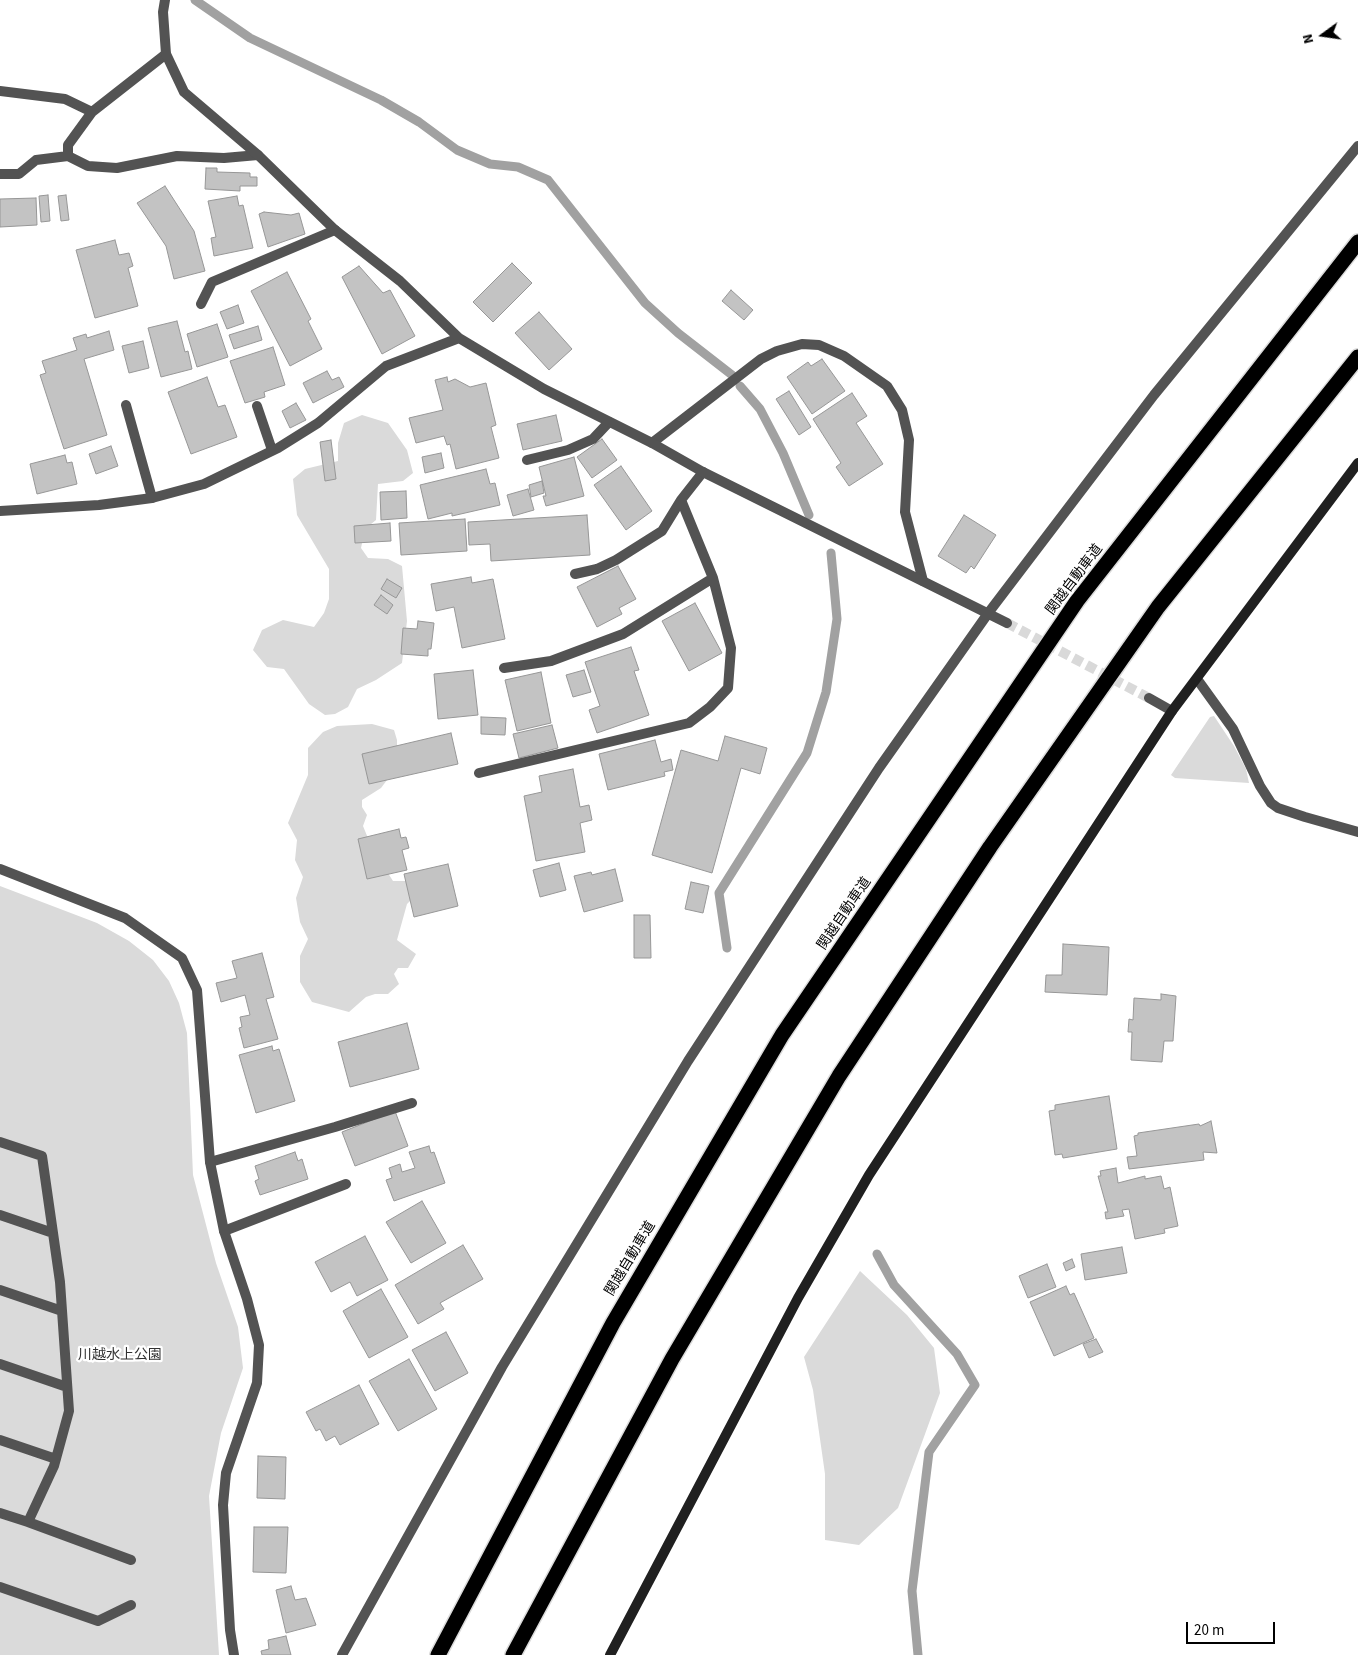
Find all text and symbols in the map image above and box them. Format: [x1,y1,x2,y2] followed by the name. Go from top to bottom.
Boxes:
[1298,10,1348,60] north arrow
[1298,32,1319,46] text: N
[1043,541,1107,619] street label: 関越自動車道
[815,874,875,954] street label: 関越自動車道
[602,1219,660,1299] street label: 関越自動車道
[78,1348,162,1364] park label: 川越水上公園
[1188,1612,1277,1644] scale bar
[1194,1620,1224,1641] text: 20 m

